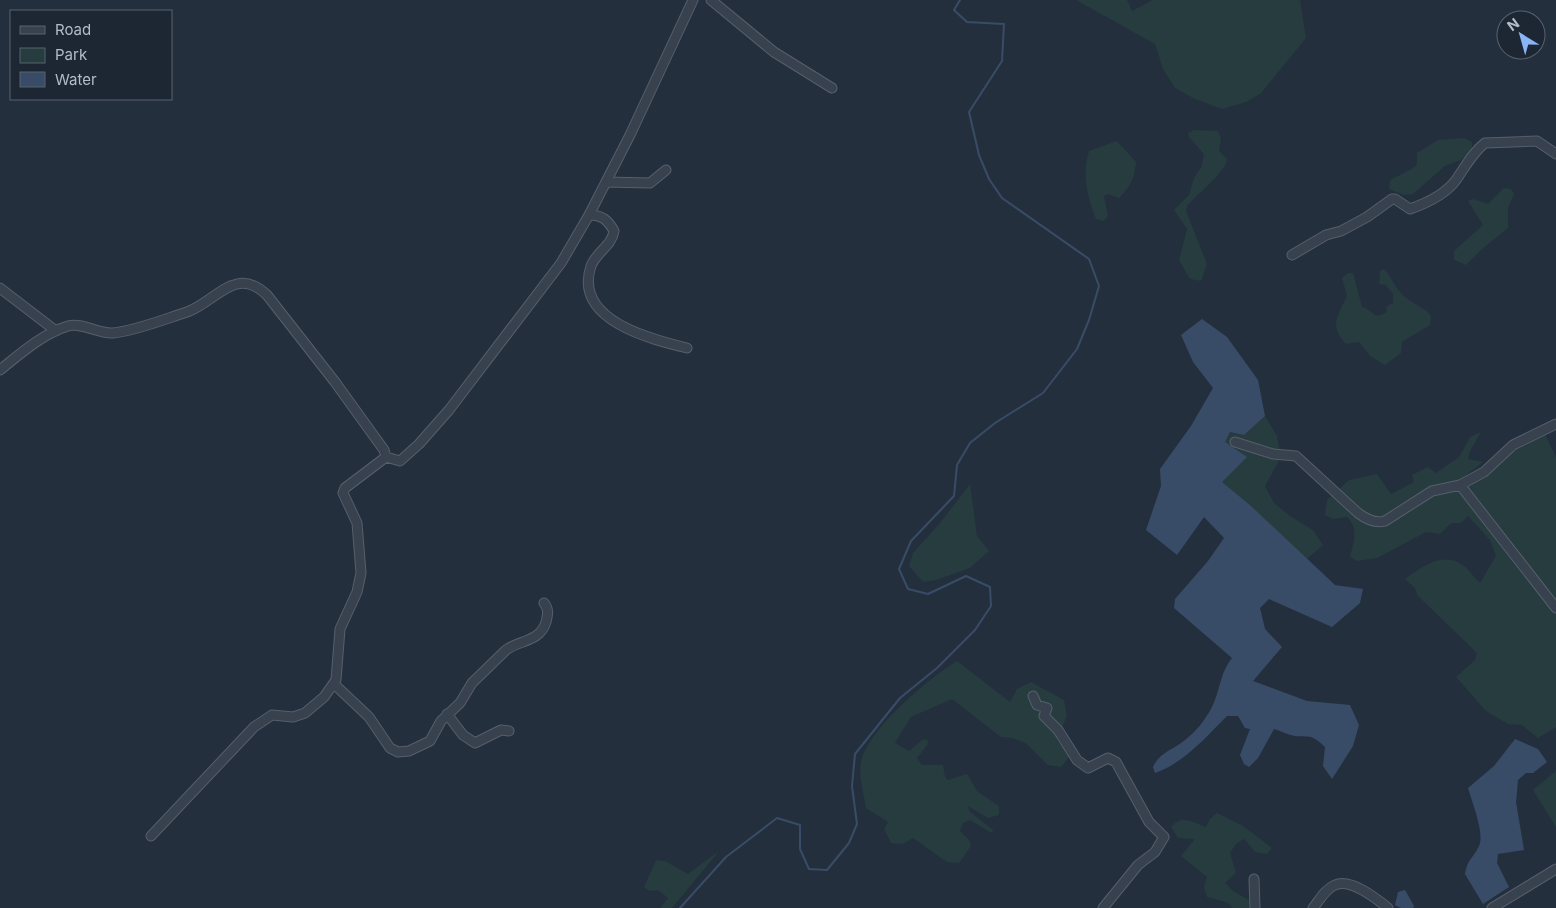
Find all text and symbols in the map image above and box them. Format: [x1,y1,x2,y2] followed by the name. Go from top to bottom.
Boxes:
[10,10,172,100] legend
[1496,10,1546,60] north arrow
[1503,14,1522,34] text: N
[55,20,91,39] text: Road
[55,45,88,64] text: Park
[55,70,97,89] text: Water

